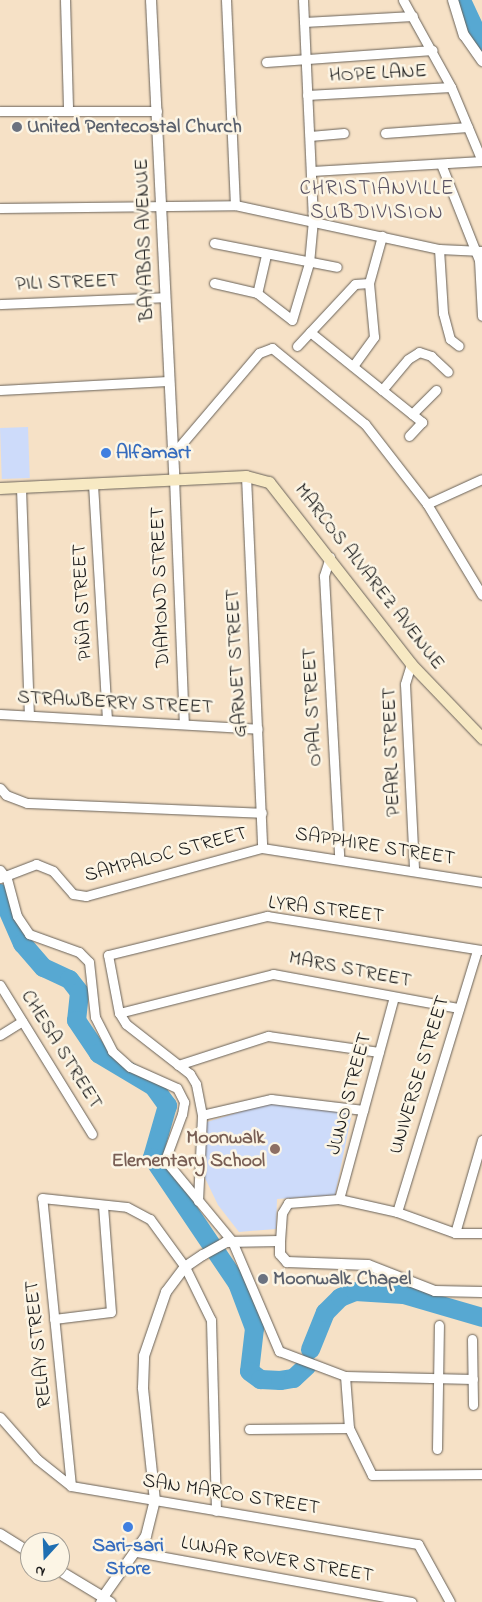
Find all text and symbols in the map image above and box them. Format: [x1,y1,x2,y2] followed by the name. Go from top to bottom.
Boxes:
[329,59,427,89] street label: HOPE LANE
[27,115,242,139] place label: United Pentecostal Church
[11,121,23,133] marker: United Pentecostal Church
[130,158,160,322] street label: BAYABAS AVENUE
[298,176,456,226] district label: CHRISTIANVILLE SUBDIVISION
[15,269,119,297] street label: PILI STREET
[116,441,191,465] place label: Alfamart
[100,447,112,459] marker: Alfamart
[289,479,449,675] street label: MARCOS ALVAREZ AVENUE
[146,506,176,668] street label: DIAMOND STREET
[68,543,98,661] street label: PIÑA STREET
[221,588,253,738] street label: GARNET STREET
[298,647,328,767] street label: OPAL STREET
[16,686,214,720] street label: STRAWBERRY STREET
[378,687,406,817] street label: PEARL STREET
[82,822,250,888] street label: SAMPALOC STREET
[293,823,457,871] street label: SAPPHIRE STREET
[267,891,385,929] street label: LYRA STREET
[287,946,413,994] street label: MARS STREET
[15,986,107,1114] street label: CHESA STREET
[384,993,456,1157] street label: UNIVERSE STREET
[322,1030,378,1158] street label: JUNO STREET
[112,1126,265,1173] place label: Moonwalk Elementary School
[269,1143,281,1155] marker: Moonwalk Elementary School
[273,1267,411,1291] place label: Moonwalk Chapel
[257,1273,269,1285] marker: Moonwalk Chapel
[20,1279,58,1409] street label: RELAY STREET
[141,1469,321,1521] street label: SAN MARCO STREET
[122,1521,134,1533] marker: Sari-sari Store
[179,1531,375,1589] street label: LUNAR ROVER STREET
[20,1532,70,1582] north arrow
[92,1535,164,1582] place label: Sari-sari Store
[32,1559,48,1582] text: N

